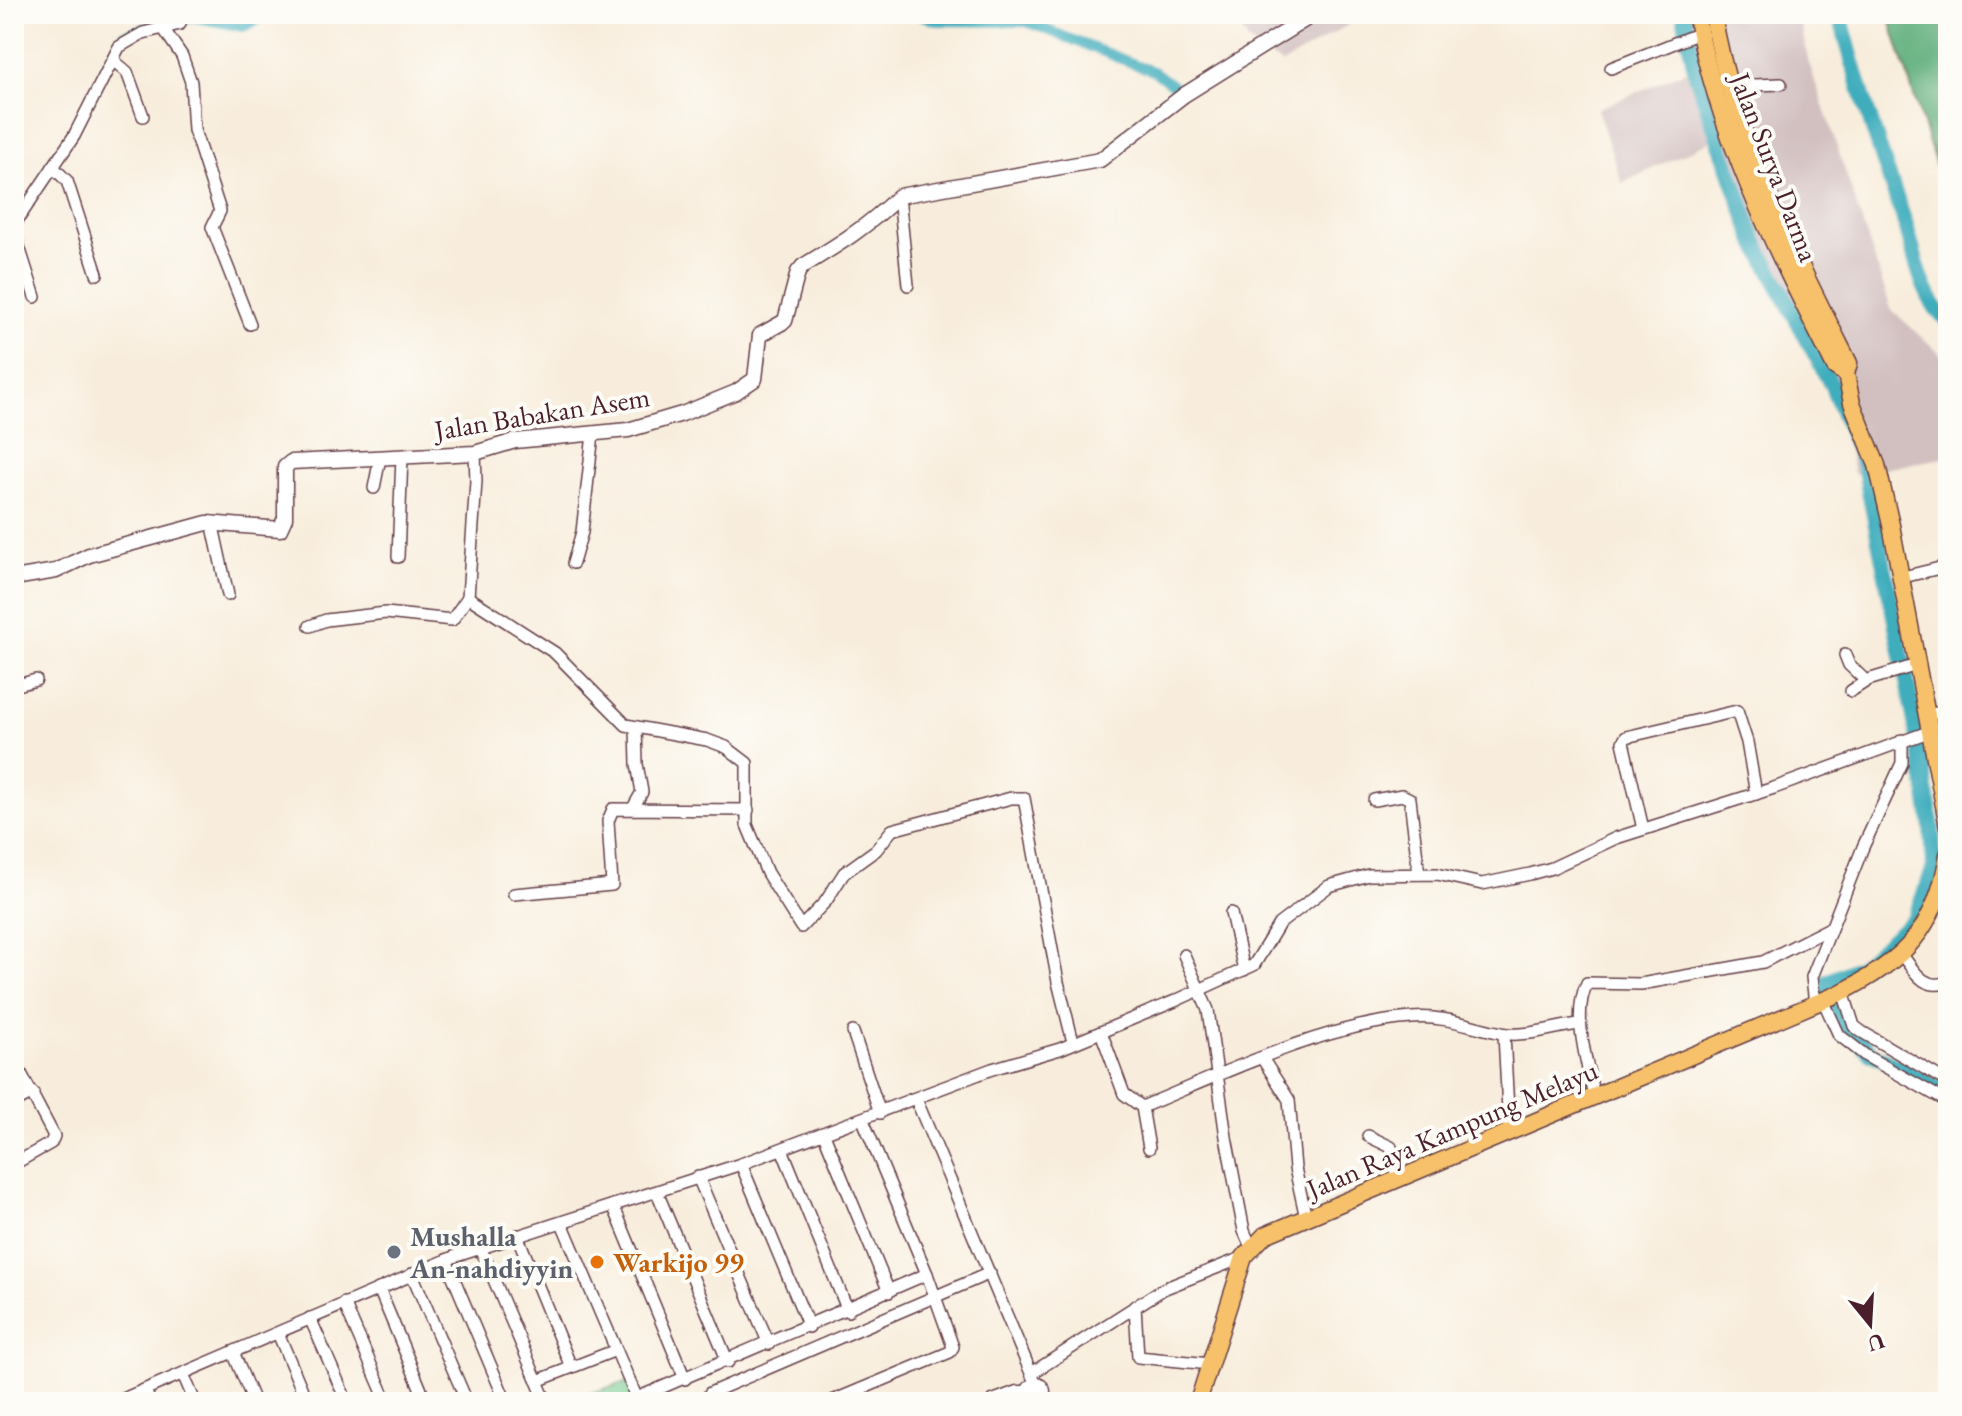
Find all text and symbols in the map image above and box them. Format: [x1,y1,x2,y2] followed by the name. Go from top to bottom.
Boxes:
[1722,66,1828,267] street label: Jalan Surya Darma
[430,378,652,448] street label: Jalan Babakan Asem
[1299,1051,1603,1207] street label: Jalan Raya Kampung Melayu
[409,1218,574,1286] place label: Mushalla An-nahdiyyin
[385,1243,403,1261] marker: Mushalla An-nahdiyyin
[613,1244,744,1280] place label: Warkijo 99
[588,1253,606,1271] marker: Warkijo 99
[1830,1284,1910,1364] north arrow
[1863,1326,1888,1359] text: U

